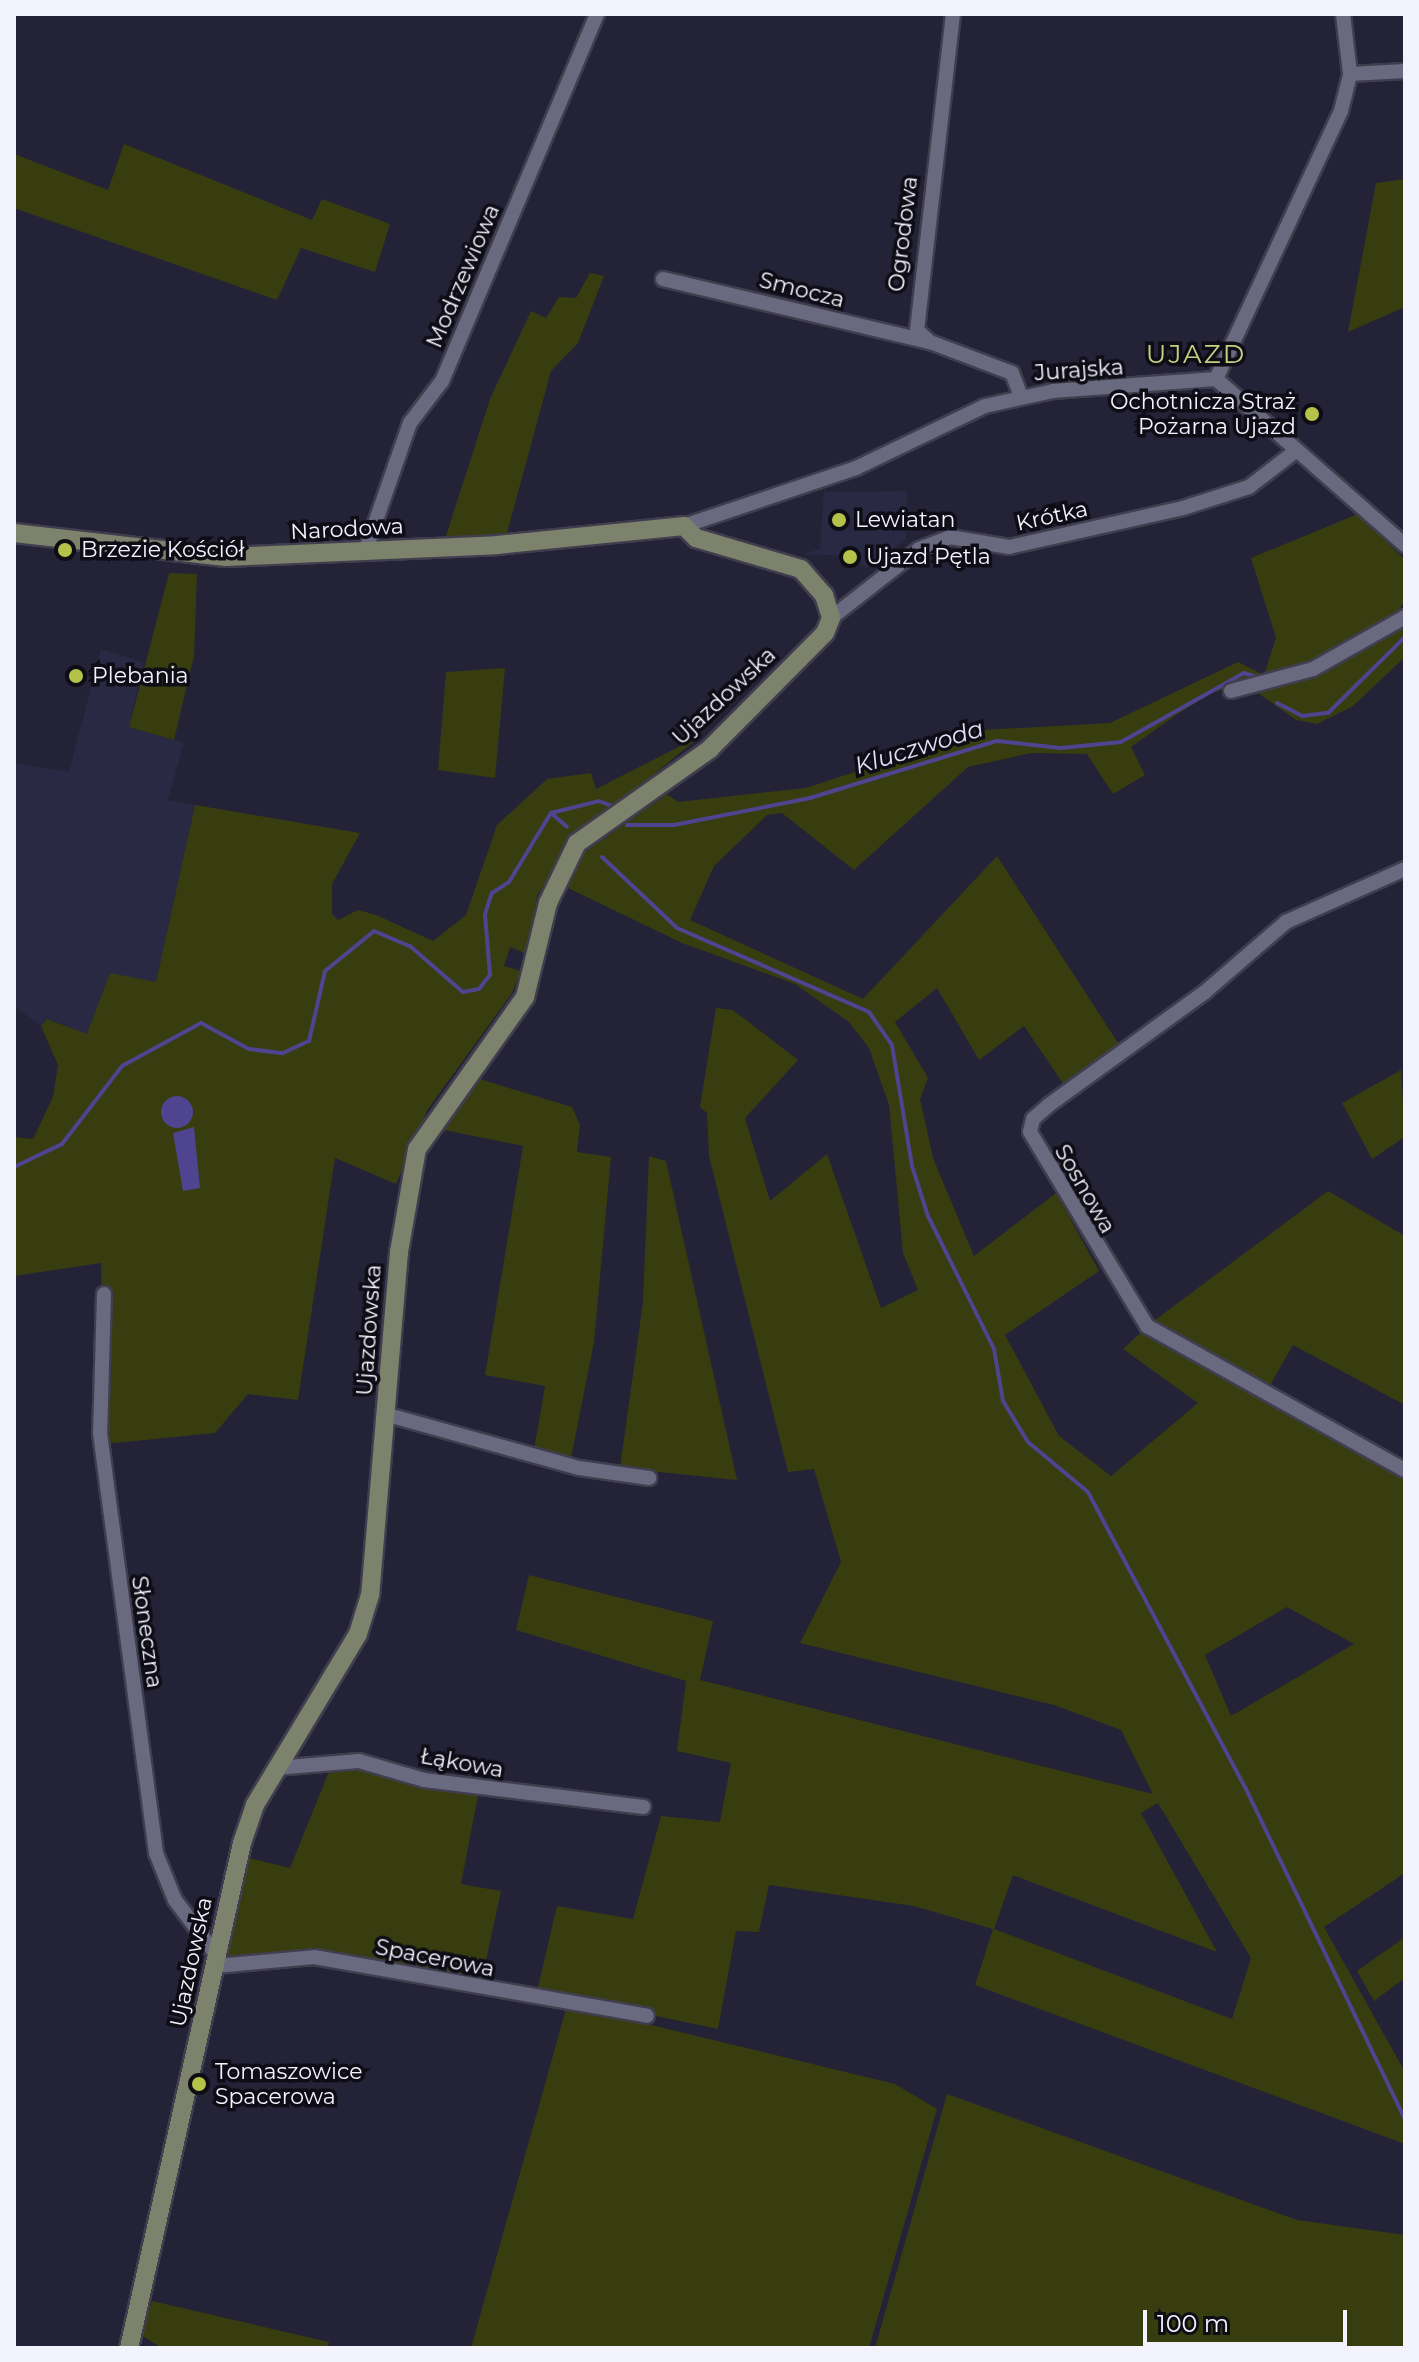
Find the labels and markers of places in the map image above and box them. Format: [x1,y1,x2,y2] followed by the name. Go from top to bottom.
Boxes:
[1110,388,1296,440] place label: Ochotnicza Straż Pożarna Ujazd
[1303,405,1321,423] marker: Ochotnicza Straż Pożarna Ujazd
[855,507,955,533] place label: Lewiatan
[830,511,848,529] marker: Lewiatan
[81,537,245,563] place label: Brzezie Kościół
[56,541,74,559] marker: Brzezie Kościół
[866,544,991,570] place label: Ujazd Pętla
[841,548,859,566] marker: Ujazd Pętla
[92,663,189,689] place label: Plebania
[67,667,85,685] marker: Plebania
[215,2058,363,2110] place label: Tomaszowice Spacerowa
[190,2075,208,2093] marker: Tomaszowice Spacerowa

